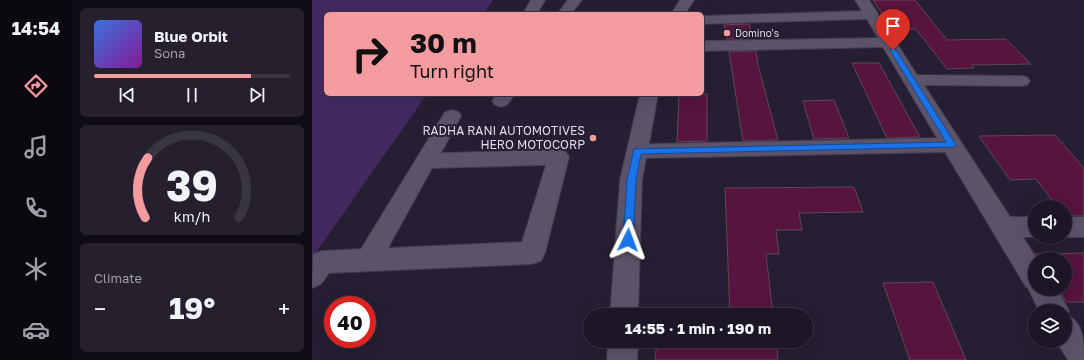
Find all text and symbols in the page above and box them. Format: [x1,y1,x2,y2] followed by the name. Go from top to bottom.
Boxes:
[876,9,910,50] pin
[882,15,904,37] icon: arrive
[12,17,60,39] text: 14:54
[410,26,477,59] text: 30 m
[154,27,228,45] text: Blue Orbit
[735,27,779,39] place label: Domino's
[344,28,396,80] icon: right
[722,28,732,38] marker: Domino's
[154,45,185,61] text: Sona
[410,60,494,82] text: Turn right
[22,72,50,100] icon: directions
[116,84,138,106] icon: previous
[181,84,203,106] icon: pause
[246,84,268,106] icon: next
[422,123,585,152] place label: RADHA RANI AUTOMOTIVES HERO MOTOCORP
[22,133,50,161] icon: music
[588,133,598,143] marker: RADHA RANI AUTOMOTIVES HERO MOTOCORP
[166,160,218,210] text: 39
[22,194,50,222] icon: phone
[1028,200,1072,348] map controls
[1028,200,1072,244] button: sound
[174,208,210,225] text: km/h
[607,219,649,261] position arrow
[1028,252,1072,296] button: search
[22,255,50,283] icon: climate
[94,270,142,286] text: Climate
[169,290,215,326] text: 19°
[94,295,106,322] text: −
[278,295,290,322] text: +
[324,296,376,348] speed limit sign: 40
[1028,304,1072,348] button: layers
[22,316,50,344] icon: car
[625,319,771,337] text: 14:55 · 1 min · 190 m

